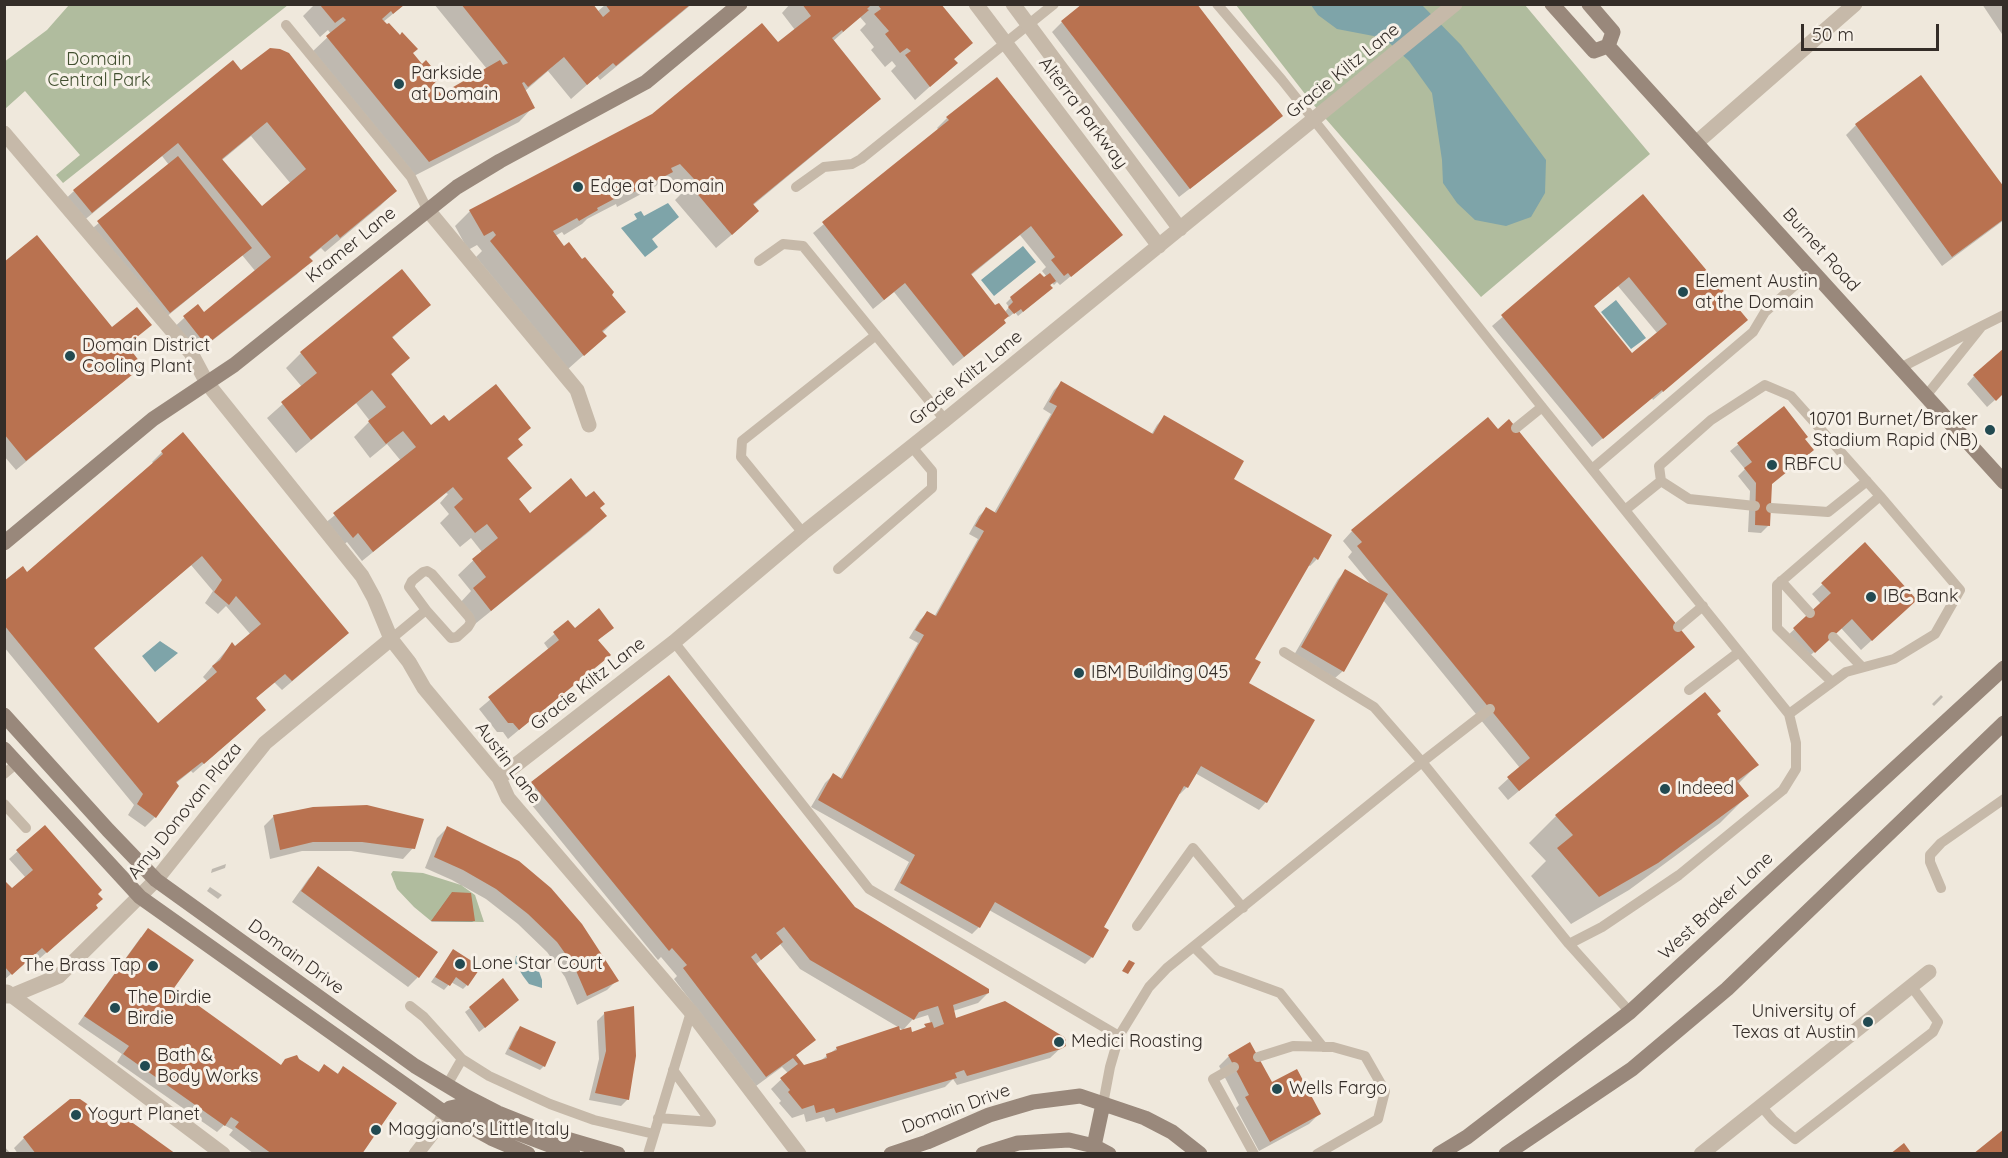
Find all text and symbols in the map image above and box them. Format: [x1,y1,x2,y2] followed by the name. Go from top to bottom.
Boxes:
[1804,12,1942,50] scale bar
[1282,19,1404,123] street label: Gracie Kiltz Lane
[1812,23,1854,46] text: 50 m
[47,49,151,92] park label: Domain Central Park
[1034,53,1132,173] street label: Alterra Parkway
[411,63,498,106] place label: Parkside at Domain
[392,77,406,91] marker: Parkside at Domain
[590,176,724,198] place label: Edge at Domain
[571,180,585,194] marker: Edge at Domain
[302,202,400,288] street label: Kramer Lane
[1778,204,1864,296] street label: Burnet Road
[1695,271,1818,314] place label: Element Austin at the Domain
[1676,285,1690,299] marker: Element Austin at the Domain
[905,326,1027,430] street label: Gracie Kiltz Lane
[82,335,210,378] place label: Domain District Cooling Plant
[63,349,77,363] marker: Domain District Cooling Plant
[1809,409,1978,452] place label: 10701 Burnet/Braker Stadium Rapid (NB)
[1983,423,1997,437] marker: 10701 Burnet/Braker Stadium Rapid (NB)
[1784,454,1842,476] place label: RBFCU
[1765,458,1779,472] marker: RBFCU
[1883,586,1959,608] place label: IBC Bank
[1864,590,1878,604] marker: IBC Bank
[527,633,649,735] street label: Gracie Kiltz Lane
[1091,662,1228,684] place label: IBM Building 045
[1072,666,1086,680] marker: IBM Building 045
[470,718,546,808] street label: Austin Lane
[123,738,247,884] street label: Amy Donovan Plaza
[1677,778,1734,800] place label: Indeed
[1658,782,1672,796] marker: Indeed
[1654,847,1778,965] street label: West Braker Lane
[244,915,348,999] street label: Domain Drive
[472,953,603,975] place label: Lone Star Court
[23,955,141,977] place label: The Brass Tap
[453,957,467,971] marker: Lone Star Court
[146,959,160,973] marker: The Brass Tap
[127,987,211,1030] place label: The Dirdie Birdie
[108,1001,122,1015] marker: The Dirdie Birdie
[1732,1001,1856,1044] place label: University of Texas at Austin
[1861,1015,1875,1029] marker: University of Texas at Austin
[1071,1031,1203,1053] place label: Medici Roasting
[1052,1035,1066,1049] marker: Medici Roasting
[157,1045,259,1088] place label: Bath & Body Works
[138,1059,152,1073] marker: Bath & Body Works
[1289,1078,1387,1100] place label: Wells Fargo
[899,1079,1013,1139] street label: Domain Drive
[1270,1082,1284,1096] marker: Wells Fargo
[88,1104,200,1126] place label: Yogurt Planet
[69,1108,83,1122] marker: Yogurt Planet
[388,1119,569,1141] place label: Maggiano's Little Italy
[369,1123,383,1137] marker: Maggiano's Little Italy

